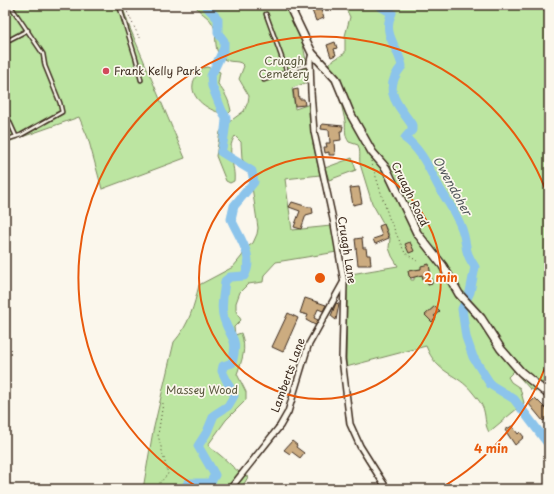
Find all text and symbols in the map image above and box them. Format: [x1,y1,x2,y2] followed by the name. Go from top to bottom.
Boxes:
[258,52,310,82] park label: Cruagh Cemetery
[114,62,201,79] place label: Frank Kelly Park
[101,66,111,76] marker: Frank Kelly Park
[429,152,478,221] water label: Owendoher
[387,158,434,230] street label: Cruagh Road
[334,215,361,285] street label: Cruagh Lane
[424,268,458,286] text: 2 min
[313,271,327,285] centre of rings
[266,335,309,415] street label: Lamberts Lane
[166,381,238,398] park label: Massey Wood
[474,439,508,457] text: 4 min

